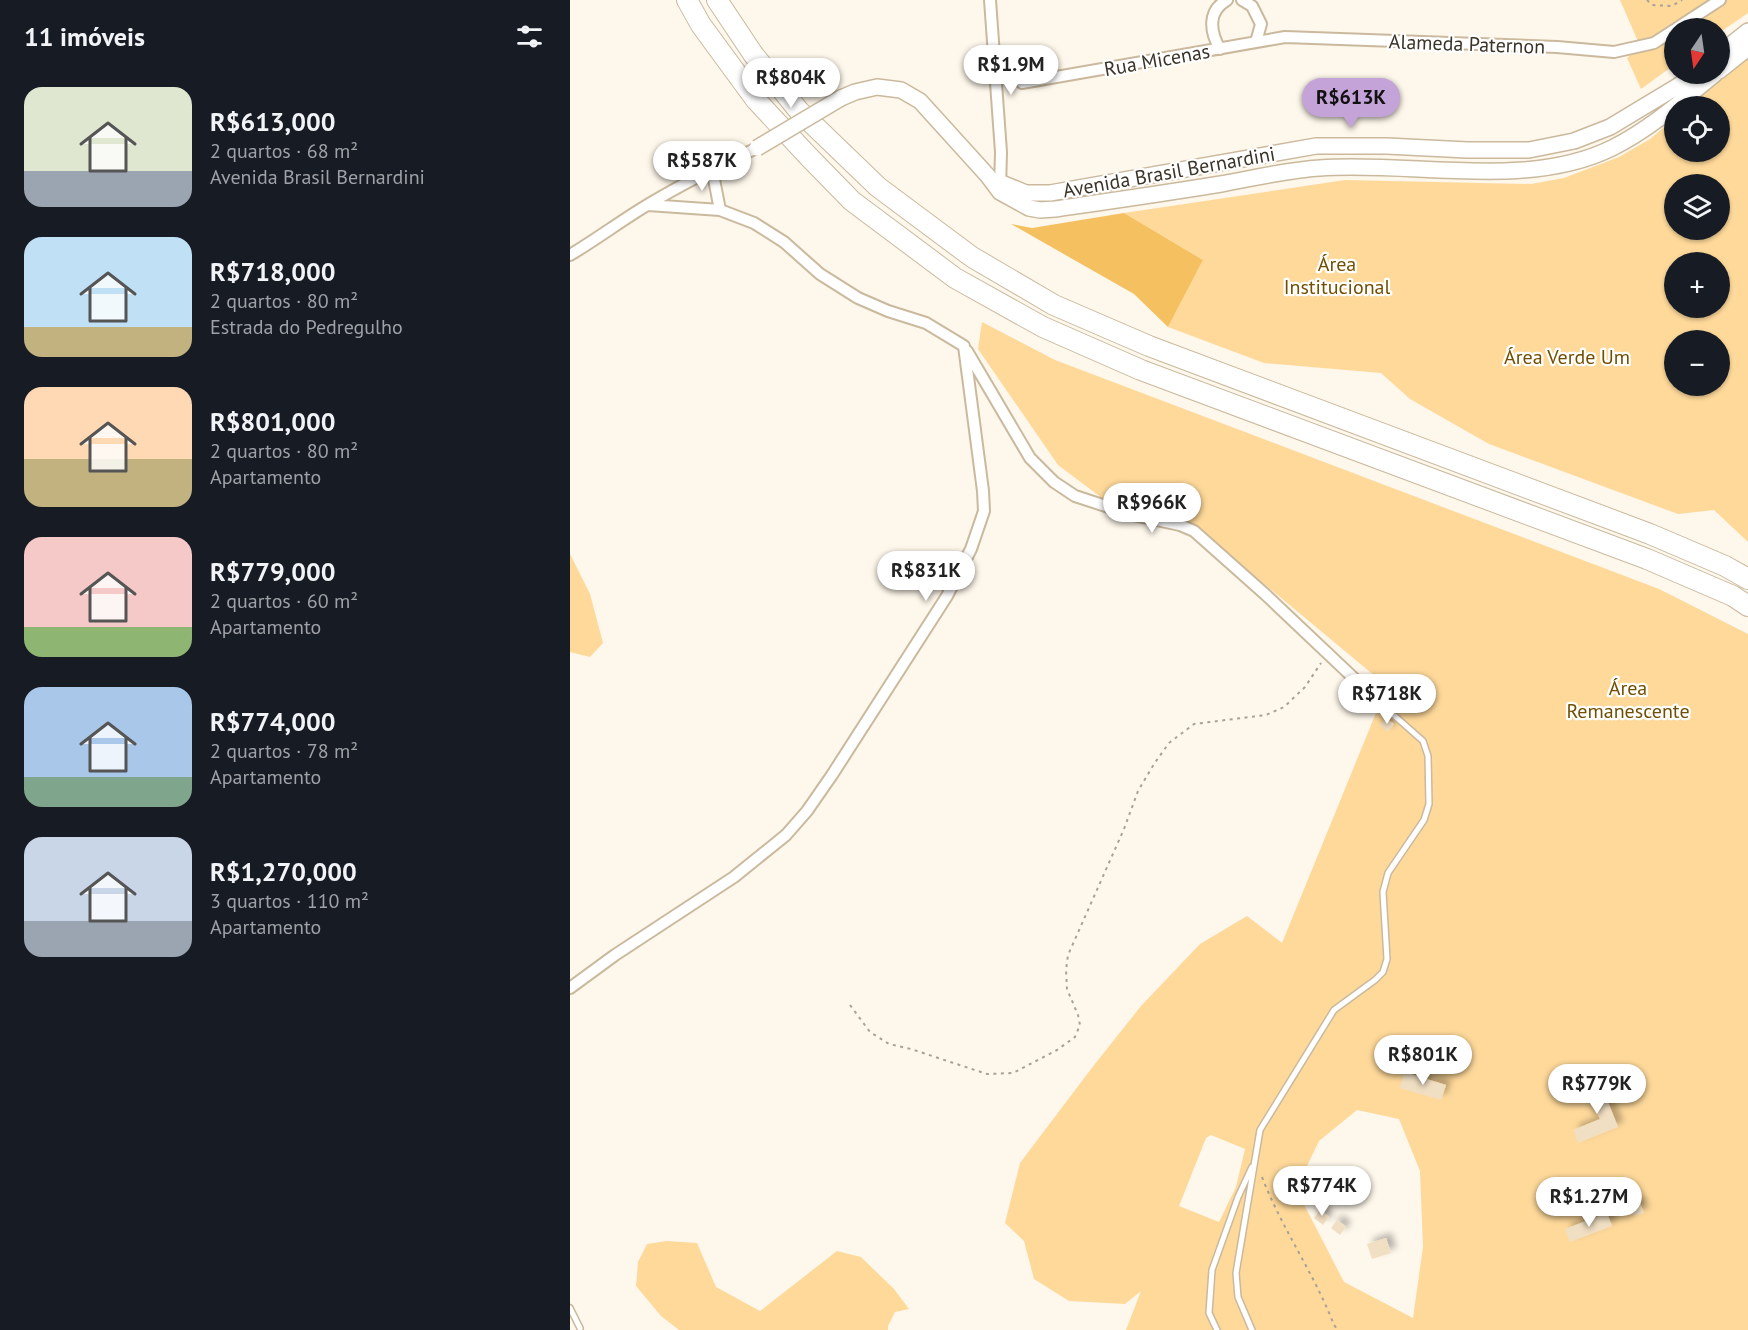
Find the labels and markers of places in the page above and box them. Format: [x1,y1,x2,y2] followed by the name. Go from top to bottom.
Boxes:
[962,45,1060,96] pin: R$1.9M
[742,58,840,109] pin: R$804K
[1302,78,1400,129] pin: R$613K
[653,141,751,192] pin: R$587K
[1103,483,1201,534] pin: R$966K
[877,551,975,602] pin: R$831K
[1338,674,1436,725] pin: R$718K
[1374,1035,1472,1086] pin: R$801K
[1548,1064,1646,1115] pin: R$779K
[1273,1166,1371,1217] pin: R$774K
[1534,1177,1644,1228] pin: R$1.27M

